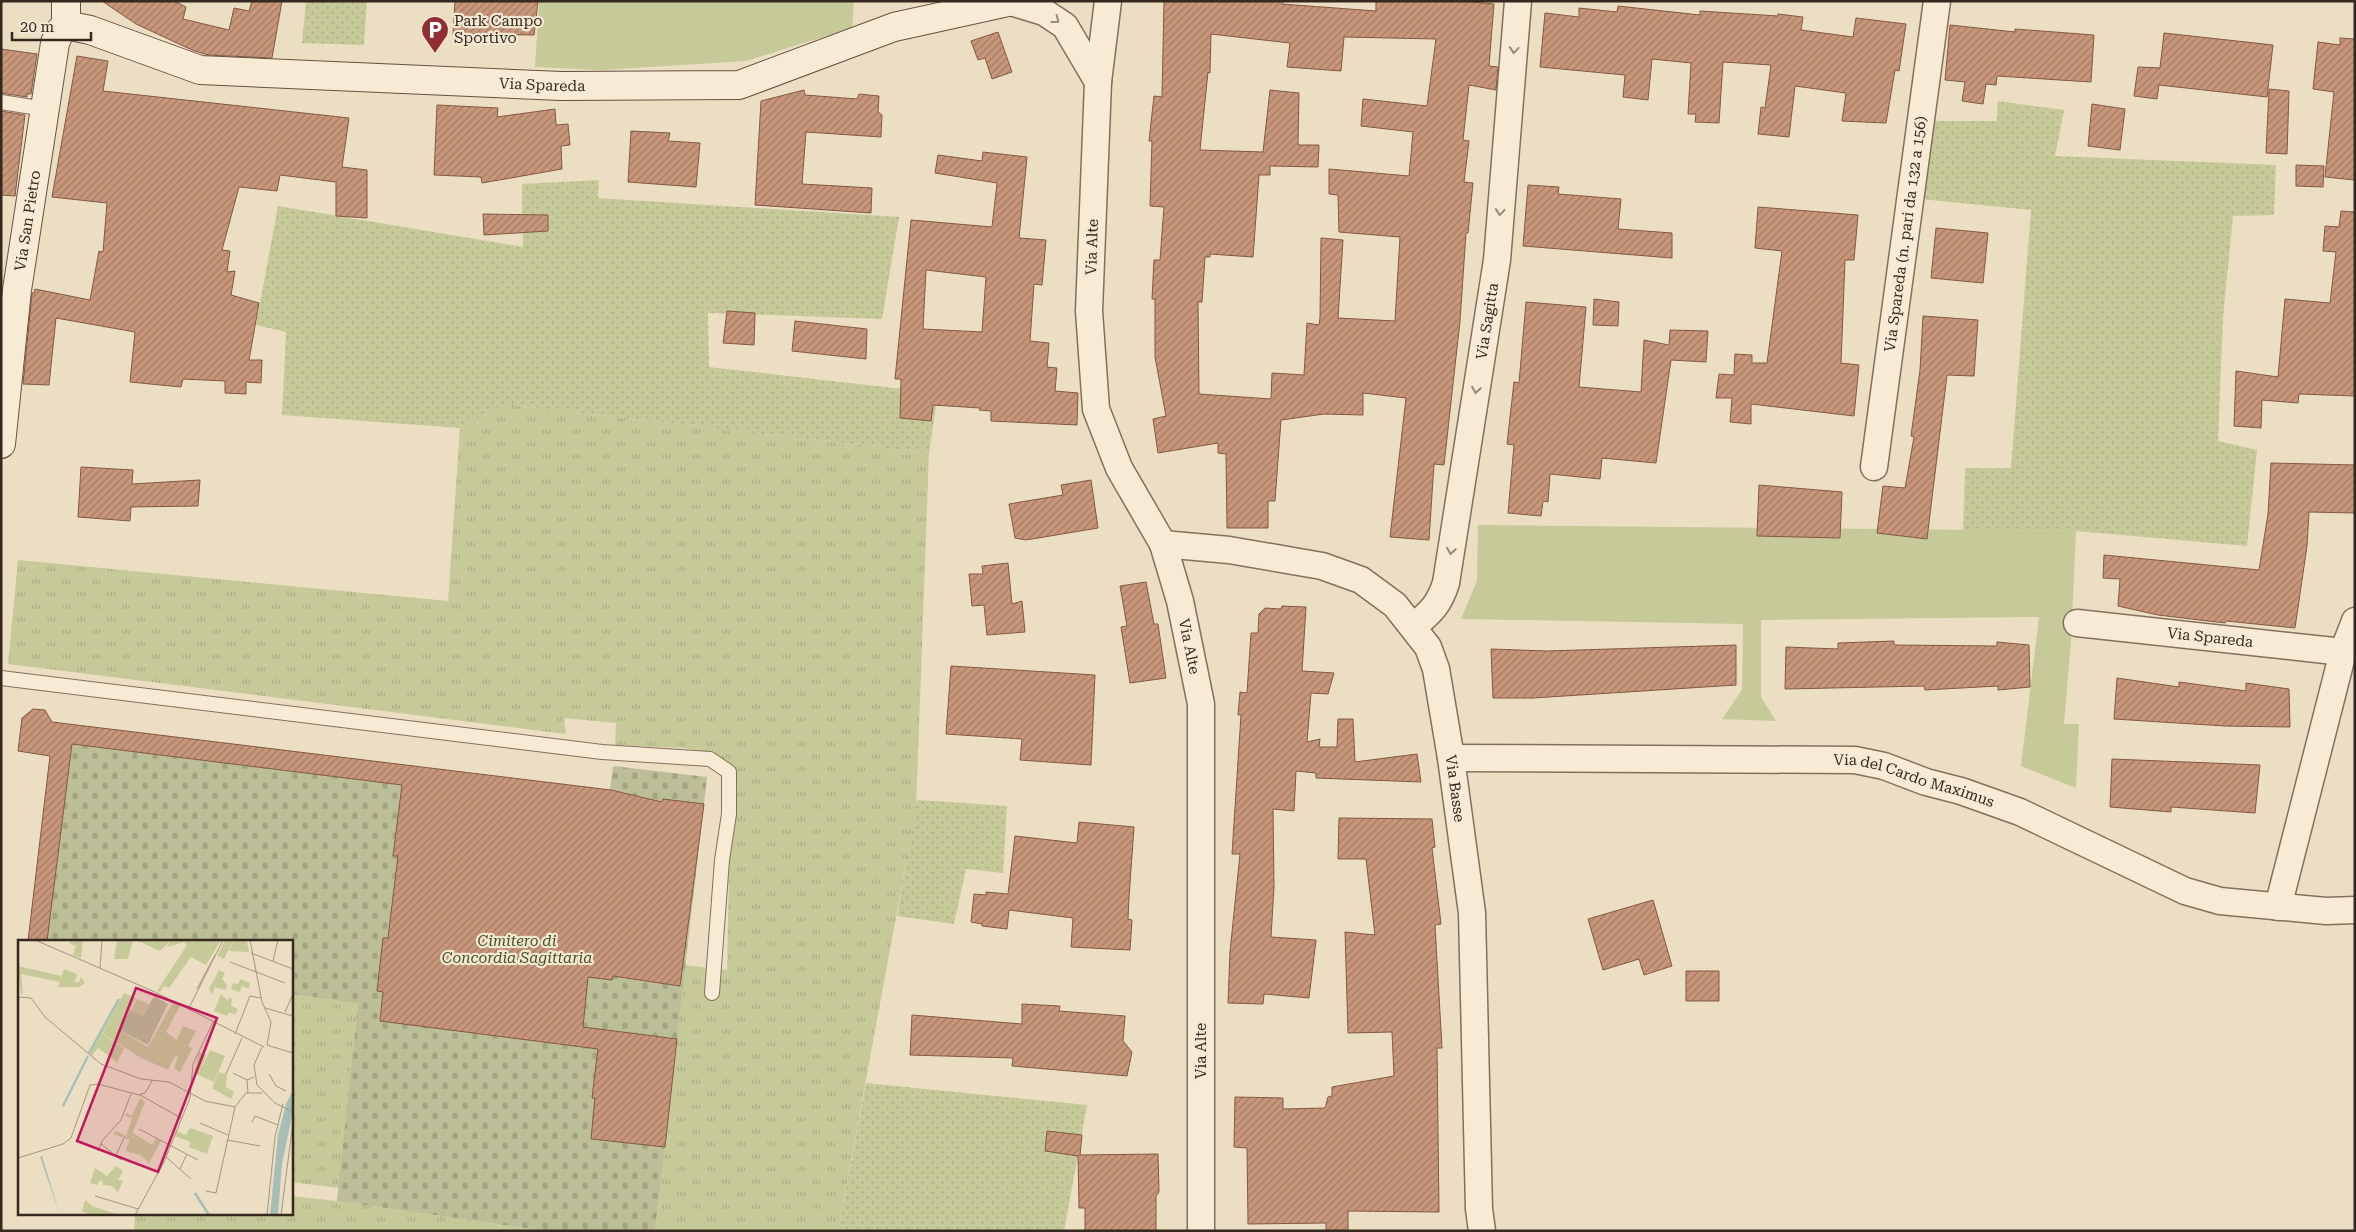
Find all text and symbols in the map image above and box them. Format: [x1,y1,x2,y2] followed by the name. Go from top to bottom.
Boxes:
[12,10,91,42] scale bar
[454,12,542,47] place label: Park Campo Sportivo
[1050,14,1060,23] one-way arrow
[420,15,450,54] parking icon: Park Campo Sportivo
[20,18,55,36] text: 20 m
[1509,46,1520,54] one-way arrow
[498,74,585,95] street label: Via Spareda
[1881,115,1930,353] street label: Via Spareda (n. pari da 132 a 156)
[11,169,44,272] street label: Via San Pietro
[1495,208,1506,216] one-way arrow
[1082,219,1102,275] street label: Via Alte
[1472,282,1502,361] street label: Via Sagitta
[1471,386,1482,394] one-way arrow
[1446,547,1457,555] one-way arrow
[1175,617,1204,676] street label: Via Alte
[2166,624,2254,651] street label: Via Spareda
[1833,751,1997,811] street label: Via del Cardo Maximus
[1442,754,1469,823] street label: Via Basse
[442,932,592,967] park label: Cimitero di Concordia Sagittaria
[18,940,292,1214] inset map
[1192,1023,1210,1079] street label: Via Alte

